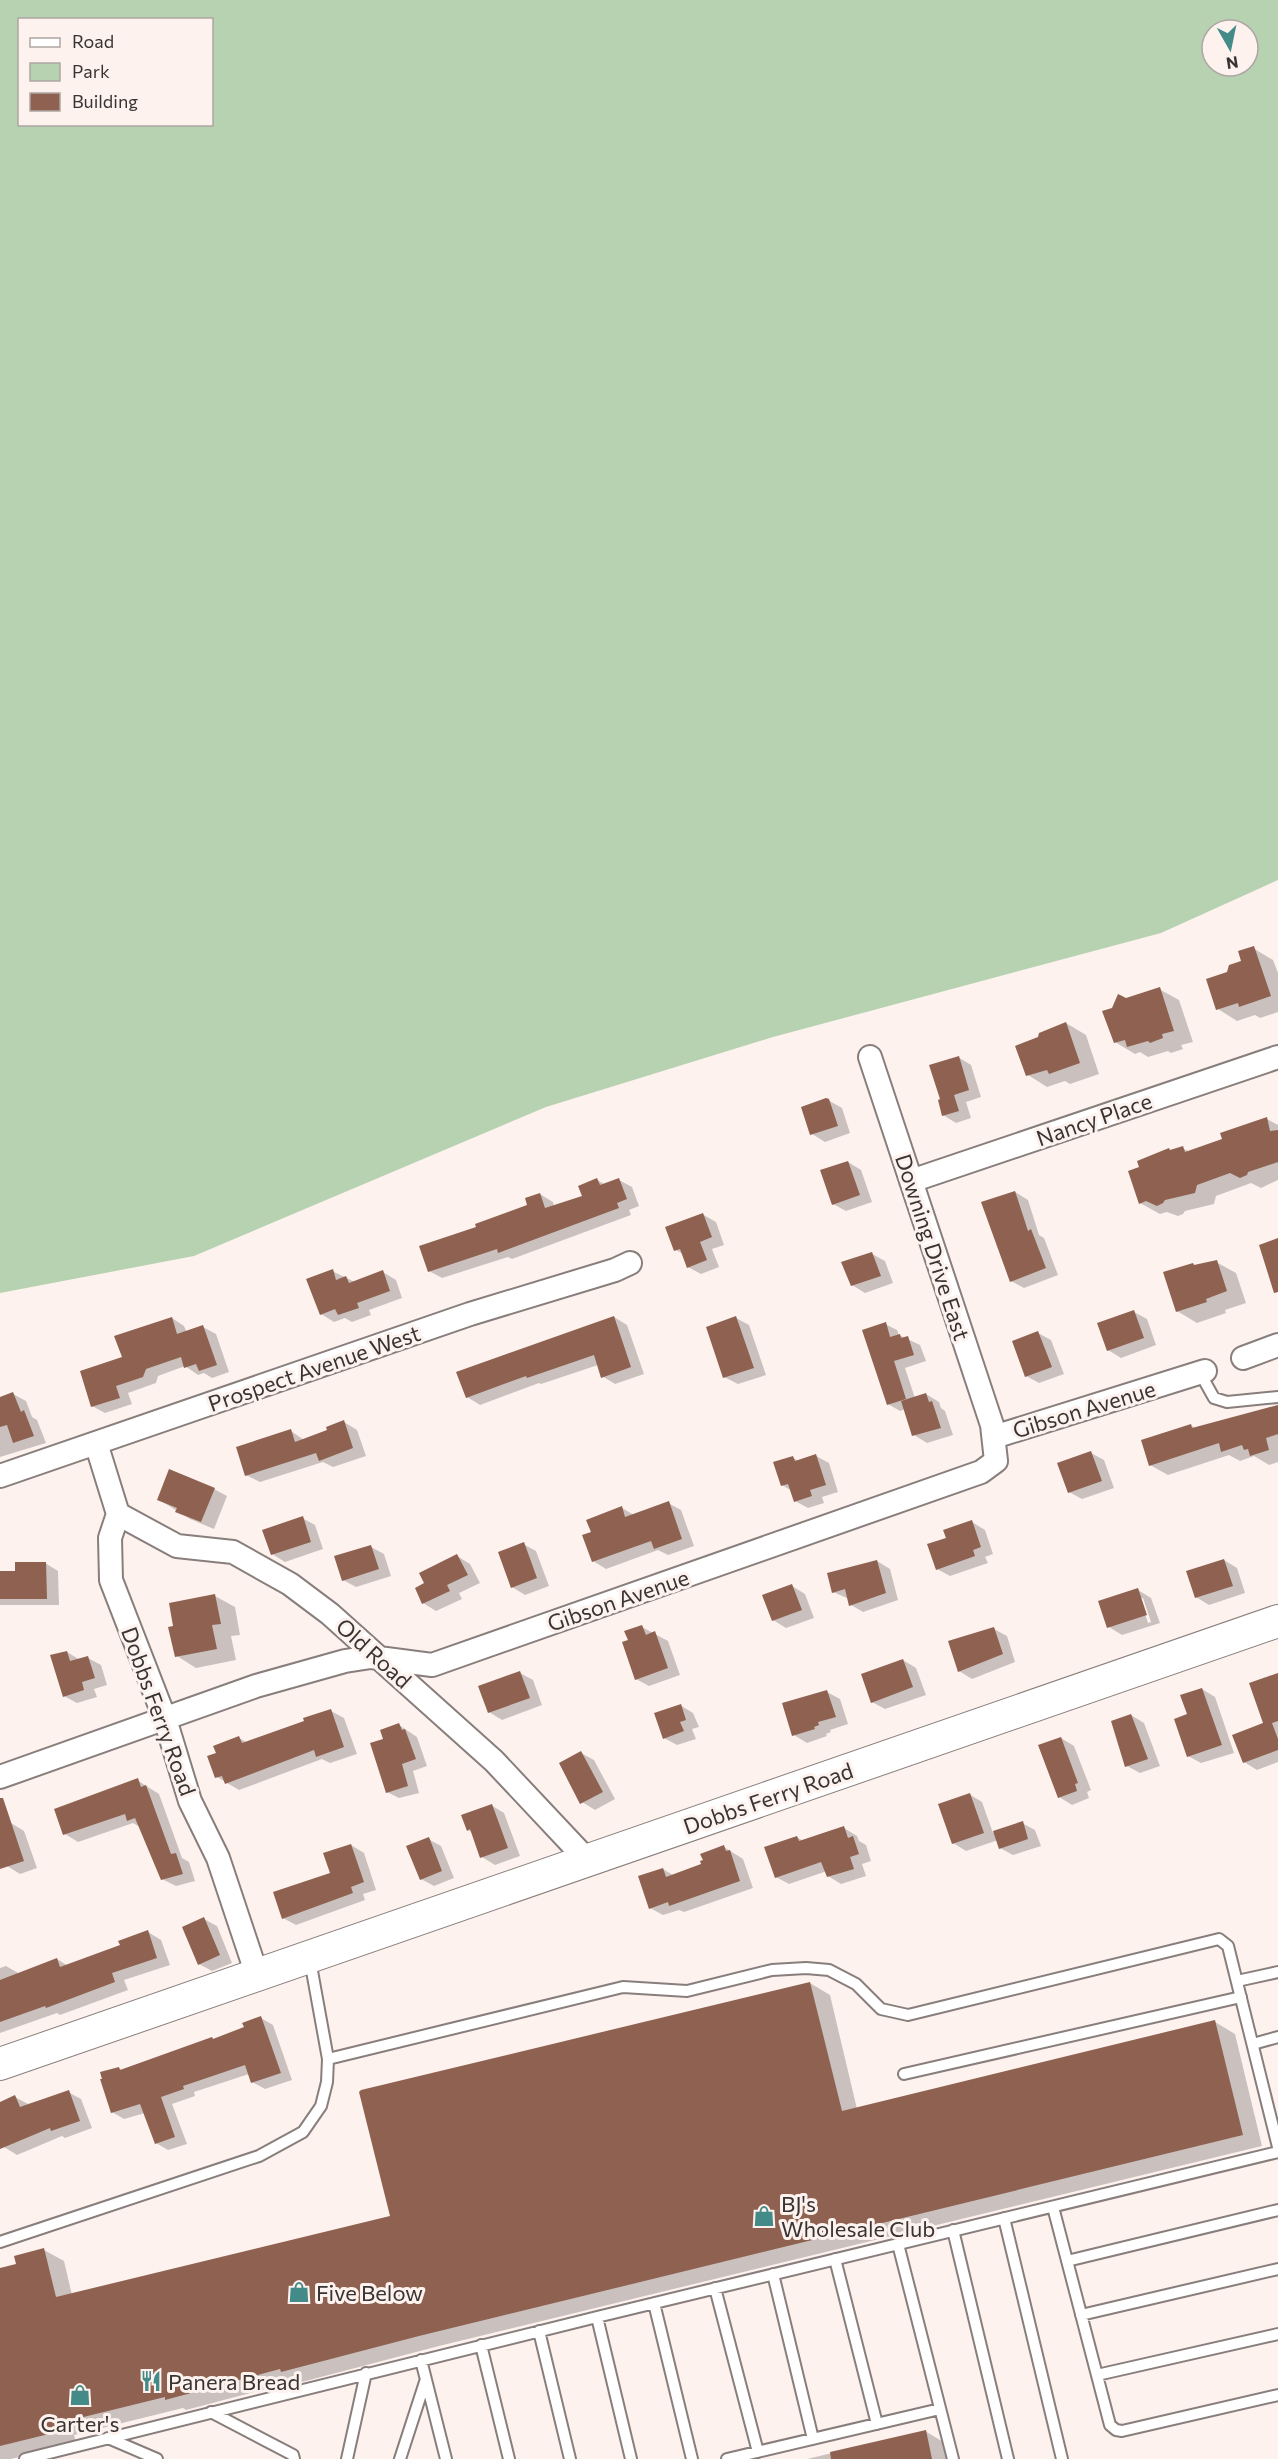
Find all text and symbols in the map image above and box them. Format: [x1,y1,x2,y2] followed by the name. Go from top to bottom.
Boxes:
[18,18,213,126] legend
[1200,18,1260,78] north arrow
[72,30,114,52] text: Road
[1225,53,1240,74] text: N
[72,60,110,82] text: Park
[72,90,138,112] text: Building
[1033,1087,1155,1151] street label: Nancy Place
[890,1150,976,1344] street label: Downing Drive East
[204,1319,424,1417] street label: Prospect Avenue West
[1009,1374,1159,1444] street label: Gibson Avenue
[544,1563,692,1637] street label: Gibson Avenue
[331,1612,417,1694] street label: Old Road
[116,1623,202,1799] street label: Dobbs Ferry Road
[680,1756,856,1840] street label: Dobbs Ferry Road
[781,2190,935,2242] place label: BJ's Wholesale Club
[752,2204,776,2228] shop icon: BJ's Wholesale Club
[316,2279,423,2306] place label: Five Below
[287,2280,311,2304] shop icon: Five Below
[168,2368,300,2395] place label: Panera Bread
[139,2369,163,2393] restaurant icon: Panera Bread
[68,2383,92,2407] shop icon: Carter's
[40,2410,120,2437] place label: Carter's

